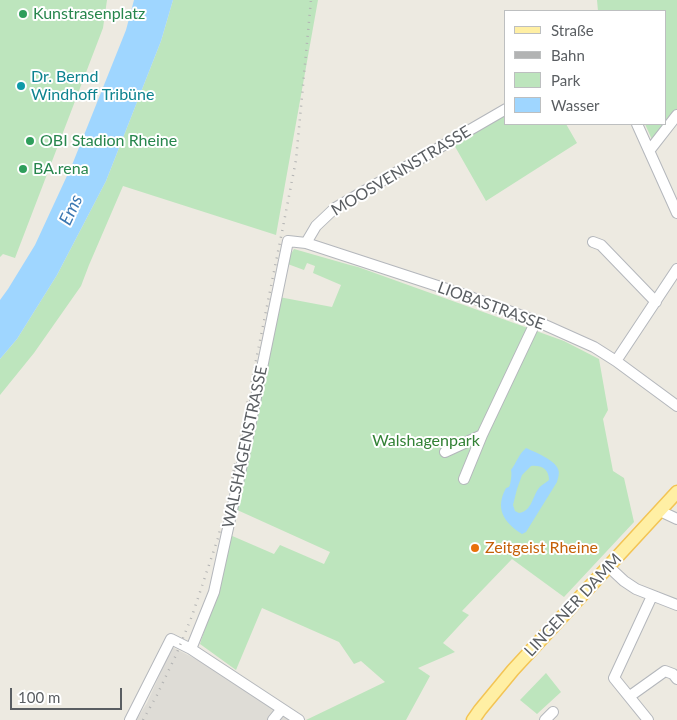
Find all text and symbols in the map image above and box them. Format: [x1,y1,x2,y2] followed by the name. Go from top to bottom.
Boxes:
[33,4,145,24] place label: Kunstrasenplatz
[17,8,29,20] marker: Kunstrasenplatz
[504,10,667,125] legend
[551,21,594,39] text: Straße
[551,46,585,64] text: Bahn
[31,67,154,105] place label: Dr. Bernd Windhoff Tribüne
[551,71,580,89] text: Park
[15,80,27,92] marker: Dr. Bernd Windhoff Tribüne
[551,96,600,114] text: Wasser
[328,122,474,220] street label: MOOSVENNSTRASSE
[40,131,177,151] place label: OBI Stadion Rheine
[24,135,36,147] marker: OBI Stadion Rheine
[33,159,89,179] place label: BA.rena
[17,163,29,175] marker: BA.rena
[55,191,87,229] water label: Ems
[435,278,547,334] street label: LIOBASTRASSE
[218,364,272,530] street label: WALSHAGENSTRASSE
[372,431,480,451] park label: Walshagenpark
[485,538,598,558] place label: Zeitgeist Rheine
[469,542,481,554] marker: Zeitgeist Rheine
[520,550,626,660] street label: LINGENER DAMM
[12,678,125,710] scale bar
[18,688,60,706] text: 100 m

